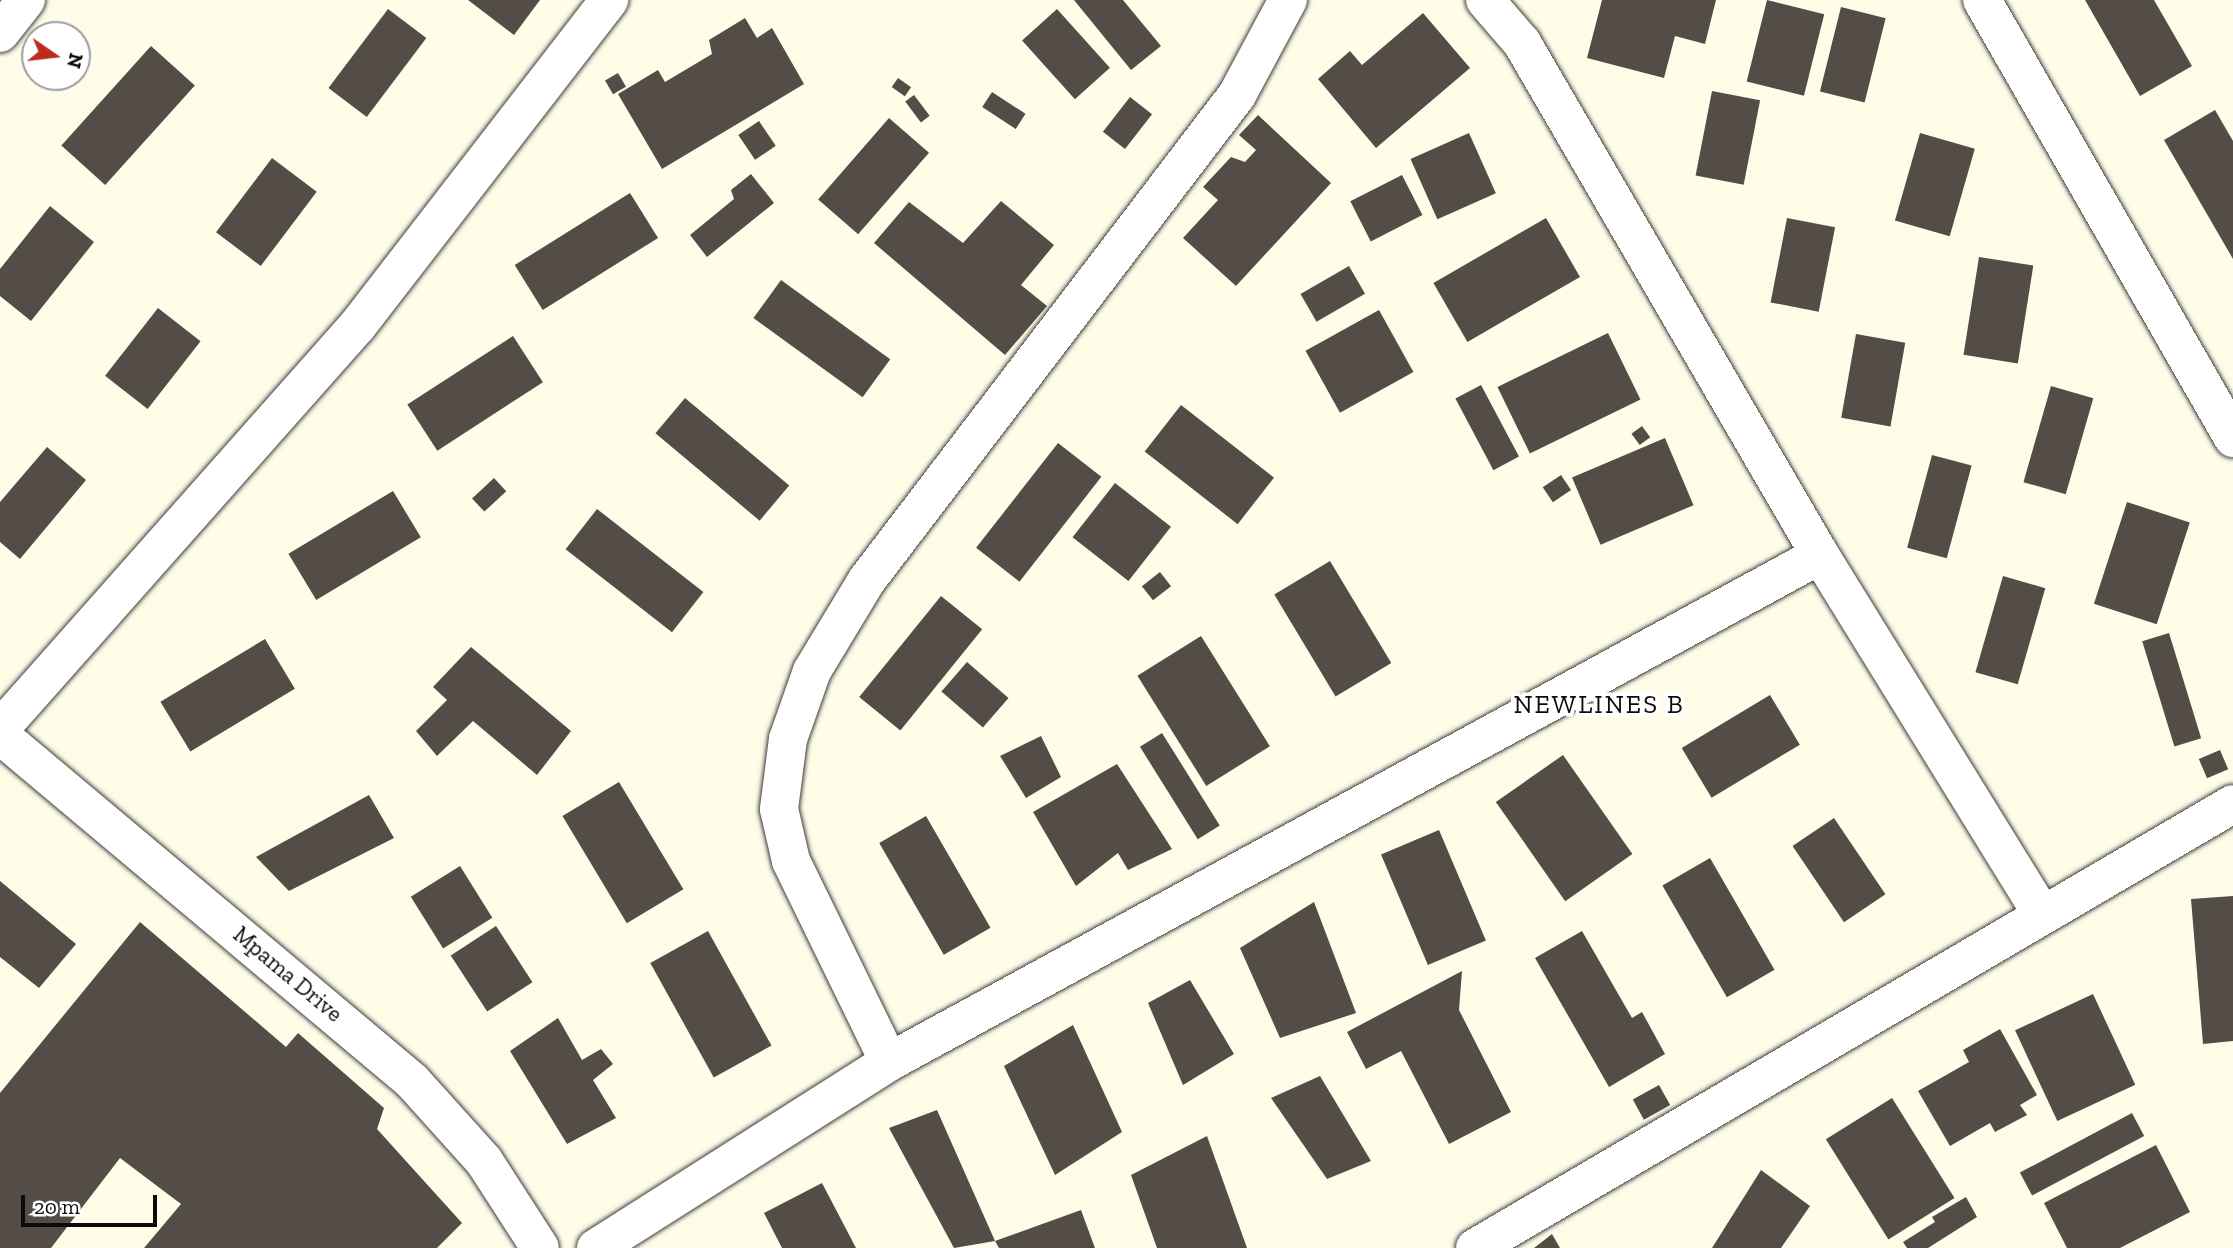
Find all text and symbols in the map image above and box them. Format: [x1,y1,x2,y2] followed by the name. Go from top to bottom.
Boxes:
[21,21,91,91] north arrow
[62,51,88,71] text: N
[1515,689,1683,721] district label: NEWLINES B
[228,920,348,1028] street label: Mpama Drive
[24,1182,161,1226] scale bar
[34,1194,80,1219] text: 20 m

